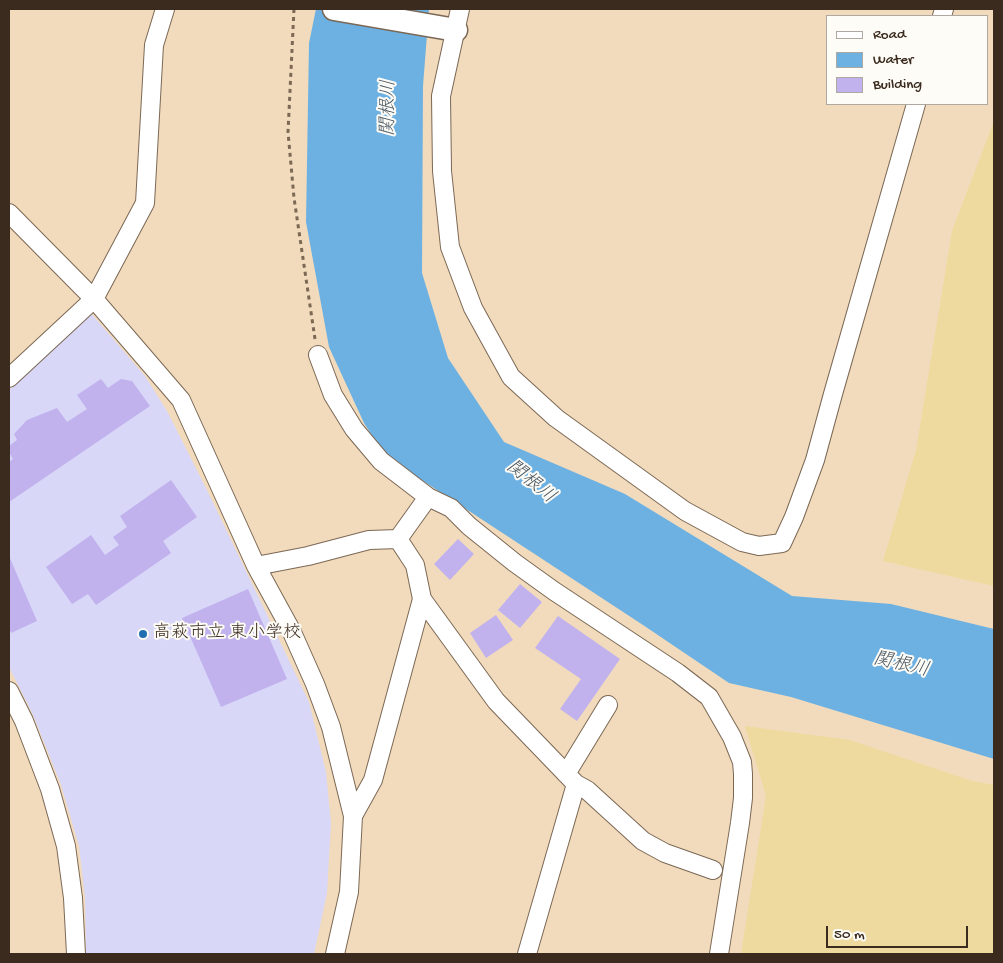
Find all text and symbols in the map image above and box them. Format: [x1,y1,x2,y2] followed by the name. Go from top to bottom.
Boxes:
[826,15,988,105] legend
[873,26,906,44] text: Road
[873,51,913,69] text: Water
[873,76,922,94] text: Building
[378,79,402,137] water label: 関根川
[501,456,559,510] water label: 関根川
[153,623,301,645] place label: 高萩市立 東小学校
[137,628,149,640] marker: 高萩市立 東小学校
[871,648,931,684] water label: 関根川
[828,916,970,948] scale bar
[834,926,865,944] text: 50 m

